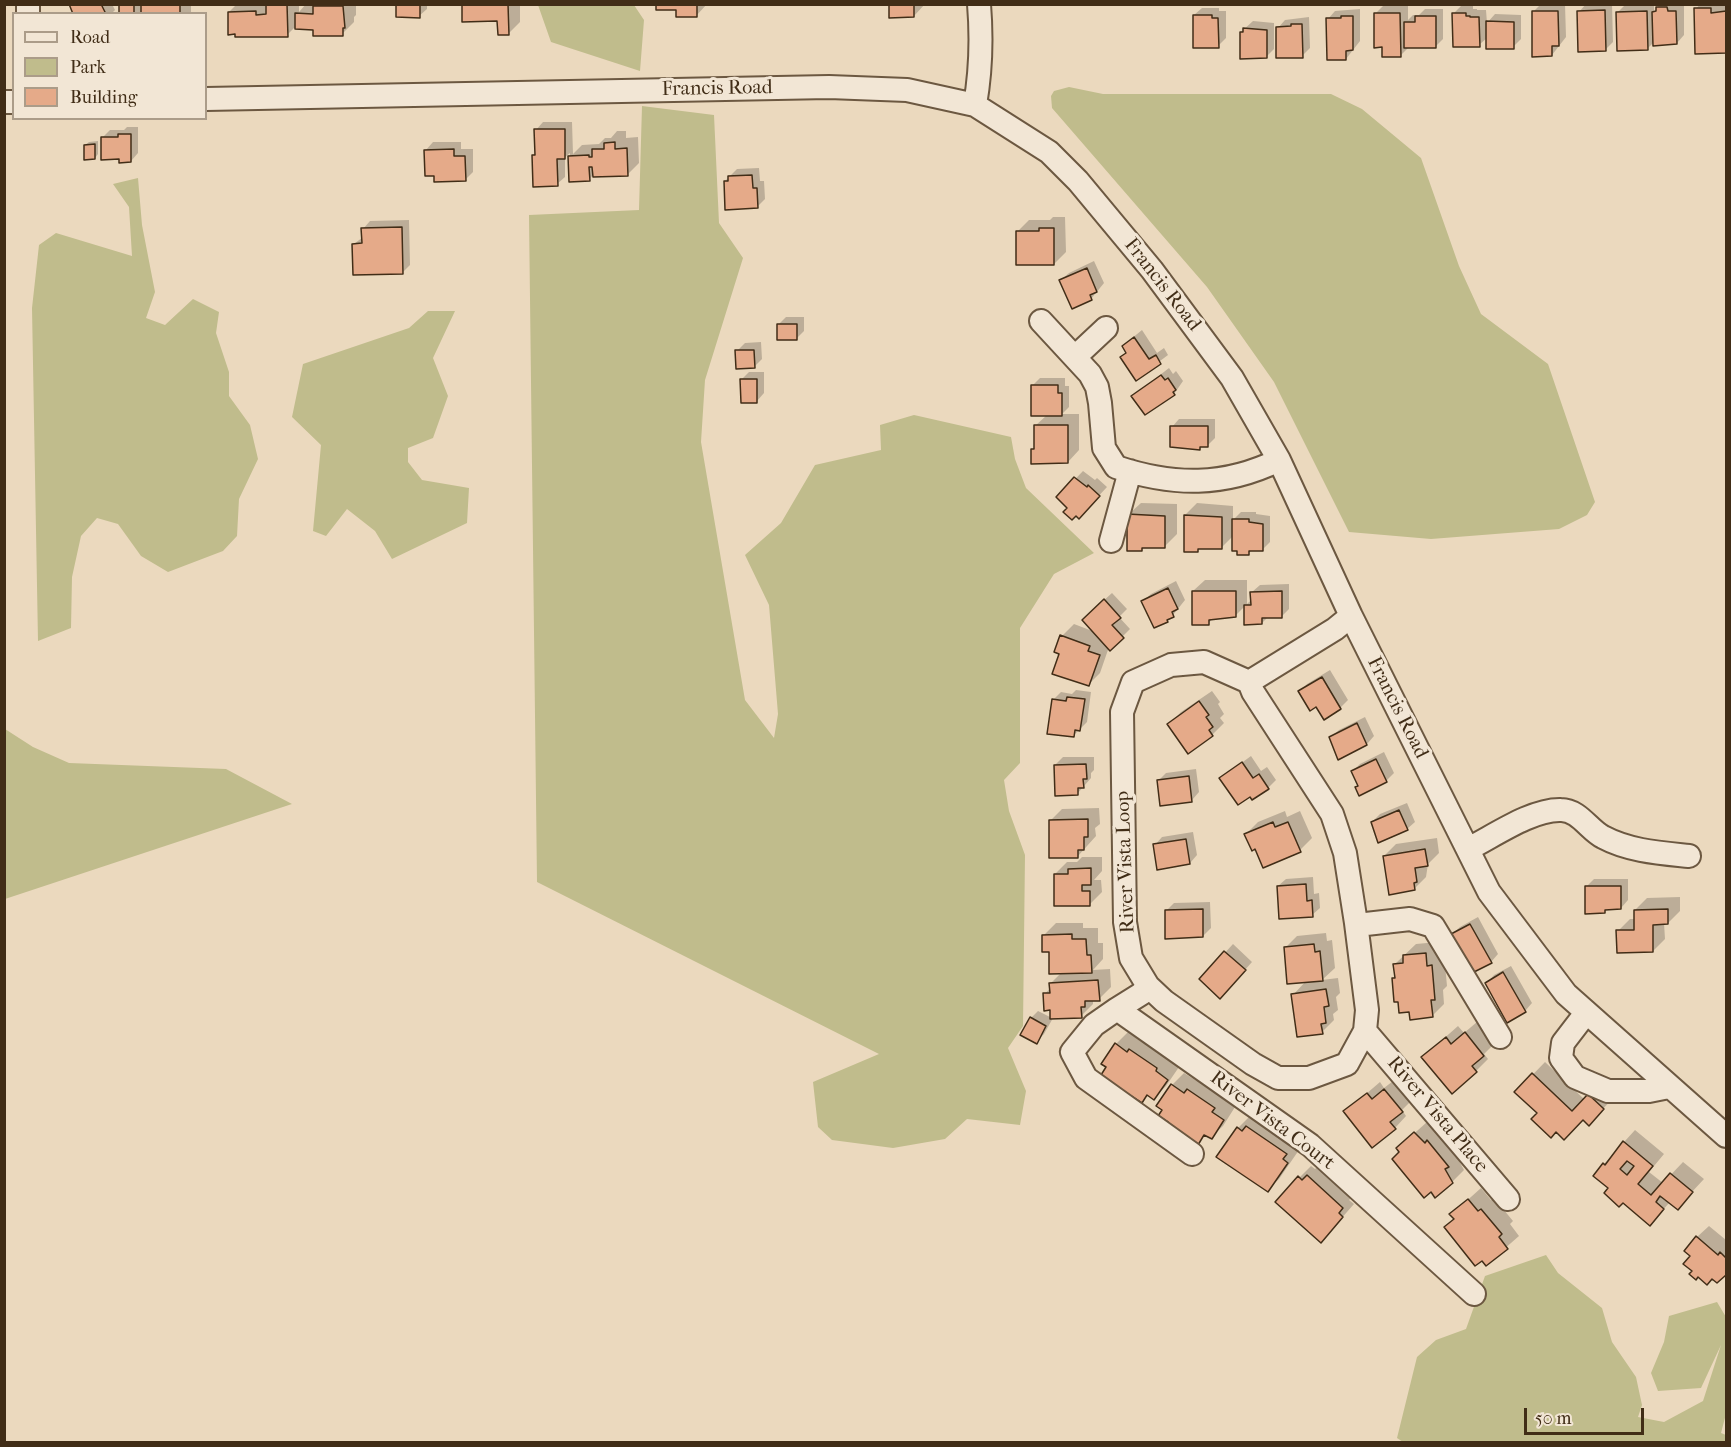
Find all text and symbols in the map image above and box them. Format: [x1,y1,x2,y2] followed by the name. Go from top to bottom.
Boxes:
[12,12,207,120] legend
[70,27,110,48] text: Road
[70,57,106,78] text: Park
[661,76,773,102] street label: Francis Road
[70,87,137,108] text: Building
[1118,234,1206,336] street label: Francis Road
[1361,653,1433,763] street label: Francis Road
[1112,790,1140,934] street label: River Vista Loop
[1381,1052,1493,1178] street label: River Vista Place
[1205,1066,1339,1176] street label: River Vista Court
[1527,1396,1647,1434] scale bar
[1535,1408,1571,1429] text: 50 m

